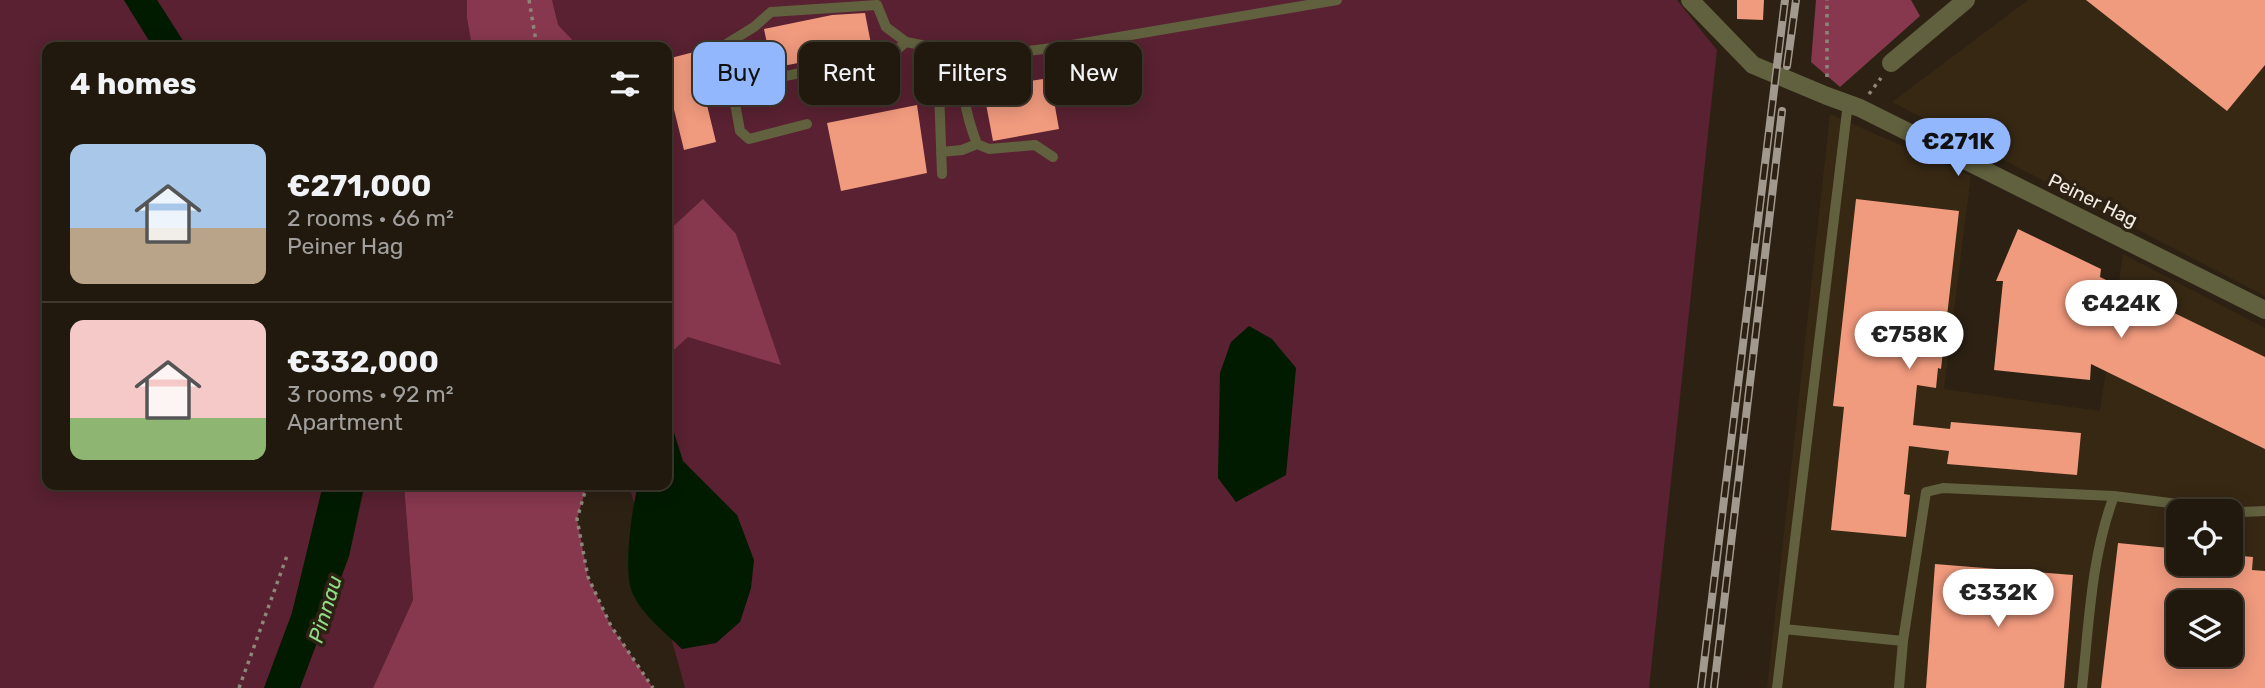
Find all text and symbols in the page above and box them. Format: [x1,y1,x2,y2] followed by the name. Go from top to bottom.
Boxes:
[693,42,785,105] chip: Buy
[799,42,900,105] chip: Rent
[914,42,1031,105] chip: Filters
[1045,42,1142,105] chip: New
[606,65,644,103] icon: filters
[70,66,197,102] text: 4 homes
[1909,118,2007,178] pin: €271K
[1922,127,1994,155] text: €271K
[287,168,431,204] text: €271,000
[2045,169,2141,231] street label: Peiner Hag
[126,172,210,256] icon: home
[287,204,454,232] text: 2 rooms · 66 m²
[287,232,404,260] text: Peiner Hag
[2072,280,2170,340] pin: €424K
[2081,289,2161,317] text: €424K
[1860,312,1958,371] pin: €758K
[1871,320,1947,348] text: €758K
[287,344,439,380] text: €332,000
[126,348,210,432] icon: home
[287,380,453,408] text: 3 rooms · 92 m²
[287,408,403,436] text: Apartment
[2166,499,2243,667] map controls
[2166,499,2243,576] button: locate
[1949,570,2047,629] pin: €332K
[303,572,347,646] water label: Pinnau
[1959,578,2037,606] text: €332K
[2166,590,2243,667] button: layers

